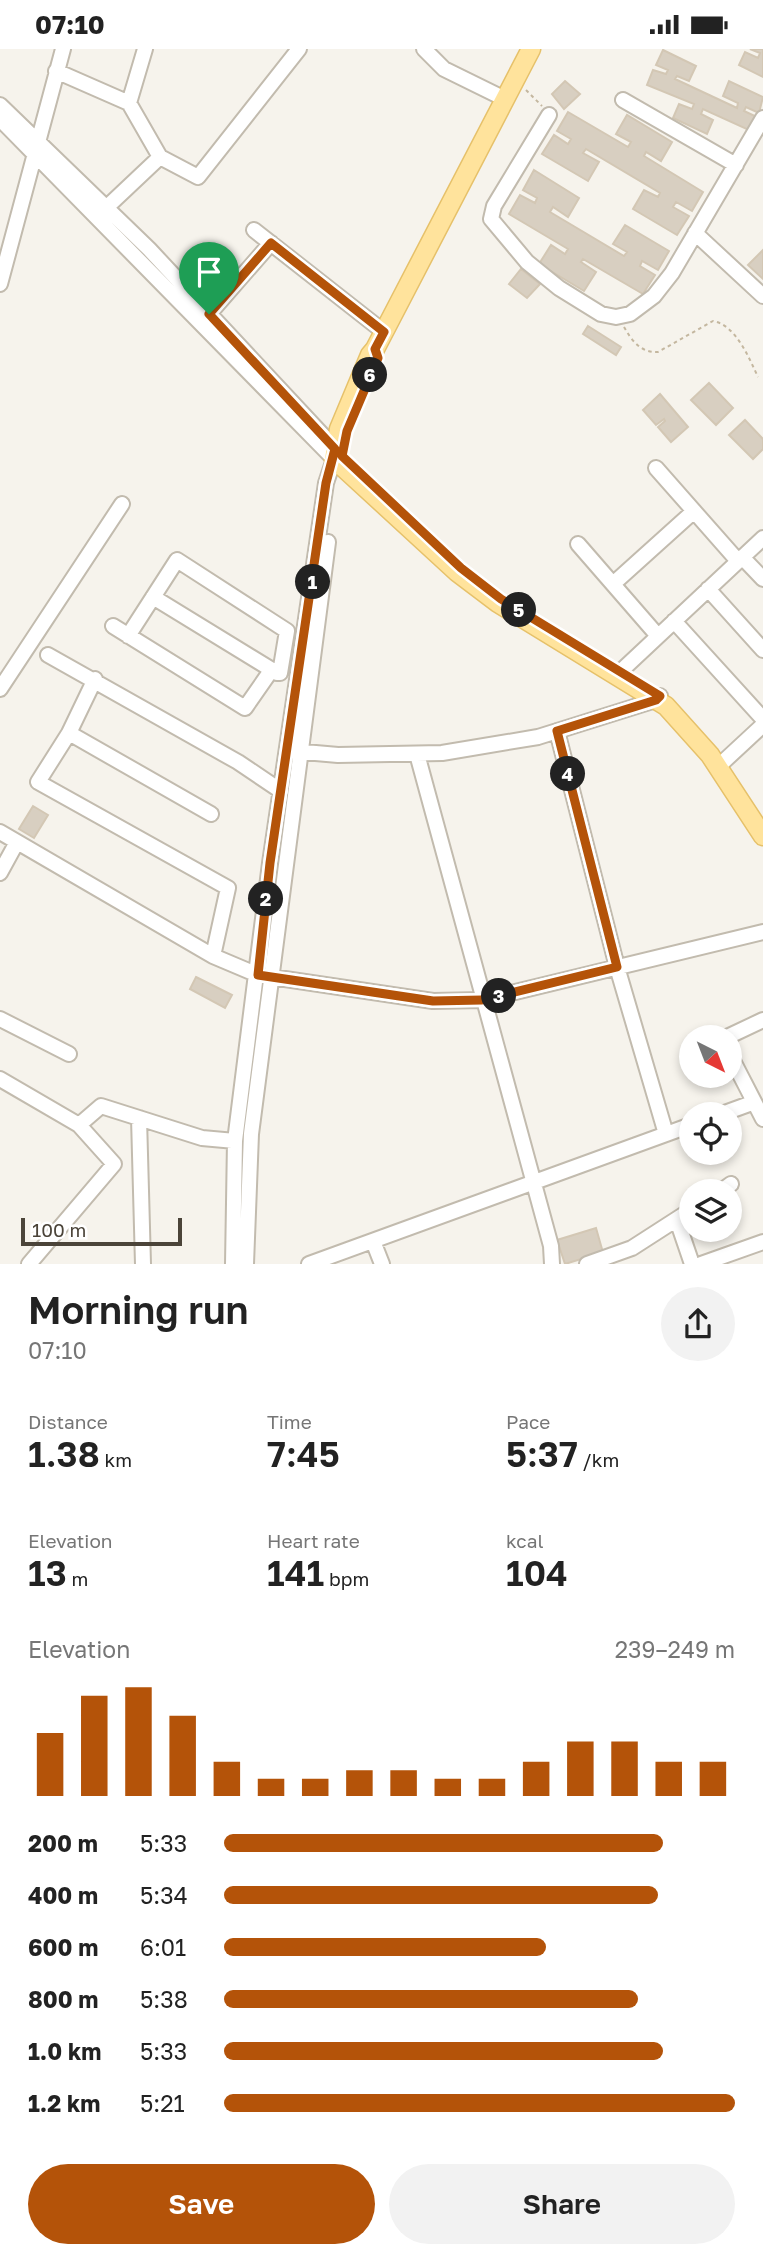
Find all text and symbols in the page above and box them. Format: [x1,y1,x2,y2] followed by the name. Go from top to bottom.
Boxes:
[35,9,105,40] text: 07:10
[179,242,239,314] pin
[190,253,228,291] icon: arrive
[352,357,388,393] pin: 6
[363,363,376,386] text: 6
[296,565,330,599] pin: 1
[308,570,317,593] text: 1
[502,593,536,627] pin: 5
[513,598,524,621] text: 5
[550,757,586,791] pin: 4
[562,762,573,785] text: 4
[248,881,284,917] pin: 2
[260,887,271,910] text: 2
[482,979,516,1013] pin: 3
[493,984,504,1007] text: 3
[679,1025,742,1089] north arrow
[679,1025,742,1242] map controls
[679,1102,742,1165] button: locate
[679,1179,742,1242] button: layers
[21,1215,182,1247] scale bar
[32,1218,86,1241] text: 100 m
[28,1287,249,1332] text: Morning run
[661,1287,735,1361] button: share
[28,1336,87,1364] text: 07:10
[28,1410,108,1433] text: Distance
[267,1410,312,1433] text: Time
[506,1410,550,1433] text: Pace
[28,1433,100,1475] text: 1.38
[267,1433,340,1475] text: 7:45
[506,1433,578,1475] text: 5:37
[100,1448,132,1471] text: km
[578,1448,619,1471] text: /km
[28,1529,113,1552] text: Elevation
[267,1529,360,1552] text: Heart rate
[506,1529,544,1552] text: kcal
[28,1552,67,1594] text: 13
[267,1552,324,1594] text: 141
[506,1552,568,1594] text: 104
[67,1567,88,1590] text: m
[324,1567,369,1590] text: bpm
[28,1635,130,1663] text: Elevation
[615,1635,735,1663] text: 239–249 m
[28,1829,98,1857] text: 200 m
[140,1829,187,1857] text: 5:33
[28,1881,98,1909] text: 400 m
[140,1881,188,1909] text: 5:34
[28,1933,98,1961] text: 600 m
[140,1933,186,1961] text: 6:01
[28,1985,99,2013] text: 800 m
[140,1985,188,2013] text: 5:38
[28,2037,101,2065] text: 1.0 km
[140,2037,187,2065] text: 5:33
[28,2089,100,2117] text: 1.2 km
[140,2089,185,2117] text: 5:21
[28,2164,375,2244] button: Save
[389,2164,735,2244] button: Share

